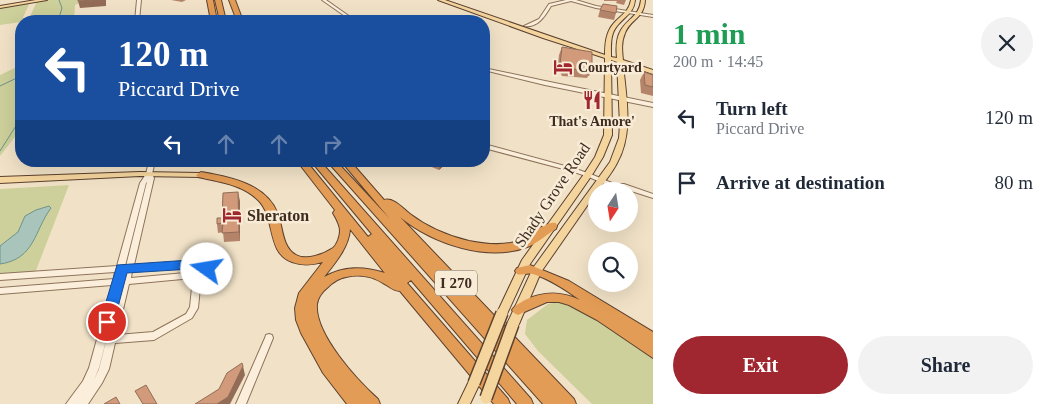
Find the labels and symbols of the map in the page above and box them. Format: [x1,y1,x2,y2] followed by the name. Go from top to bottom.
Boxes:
[552,56,574,78] hotel icon: Courtyard
[578,60,642,75] place label: Courtyard
[581,89,603,111] restaurant icon: That's Amore'
[549,114,635,129] place label: That's Amore'
[511,140,594,251] street label: Shady Grove Road
[588,182,638,232] north arrow
[221,204,243,226] hotel icon: Sheraton
[247,207,309,224] place label: Sheraton
[180,242,232,294] position arrow
[435,270,477,296] road number: I 270
[86,301,128,343] pin

